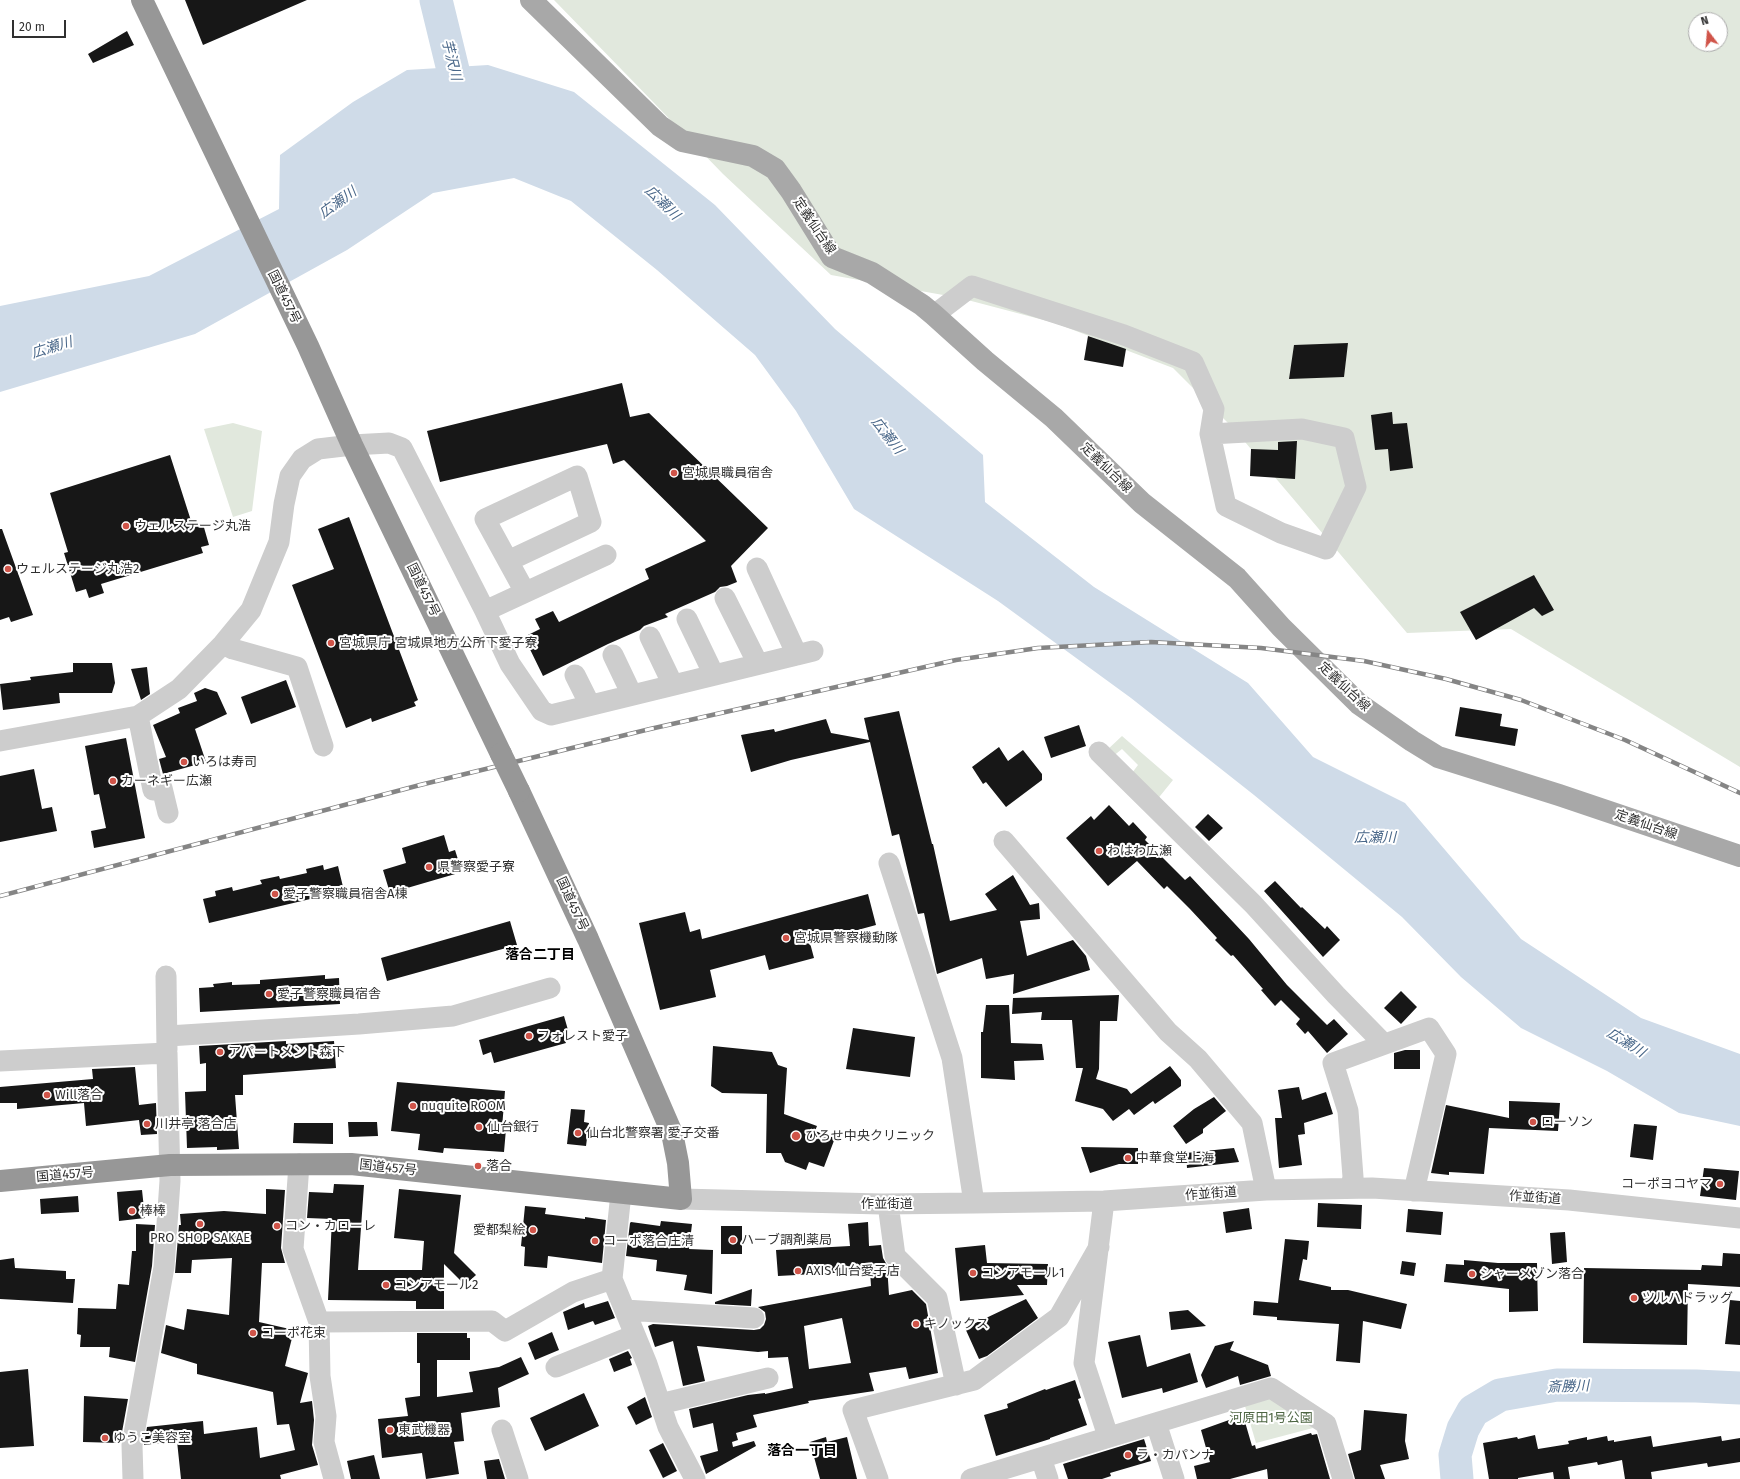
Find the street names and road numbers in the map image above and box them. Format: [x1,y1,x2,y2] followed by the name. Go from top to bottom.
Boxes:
[789,195,839,257] street label: 定義仙台線
[264,268,304,326] street label: 国道457号
[1077,440,1135,496] street label: 定義仙台線
[403,561,443,619] street label: 国道457号
[1315,659,1373,715] street label: 定義仙台線
[1613,807,1679,843] street label: 定義仙台線
[553,875,591,933] street label: 国道457号
[358,1157,418,1179] street label: 国道457号
[36,1165,94,1185] street label: 国道457号
[1185,1184,1237,1204] street label: 作並街道
[1509,1188,1561,1208] street label: 作並街道
[861,1196,913,1212] street label: 作並街道

